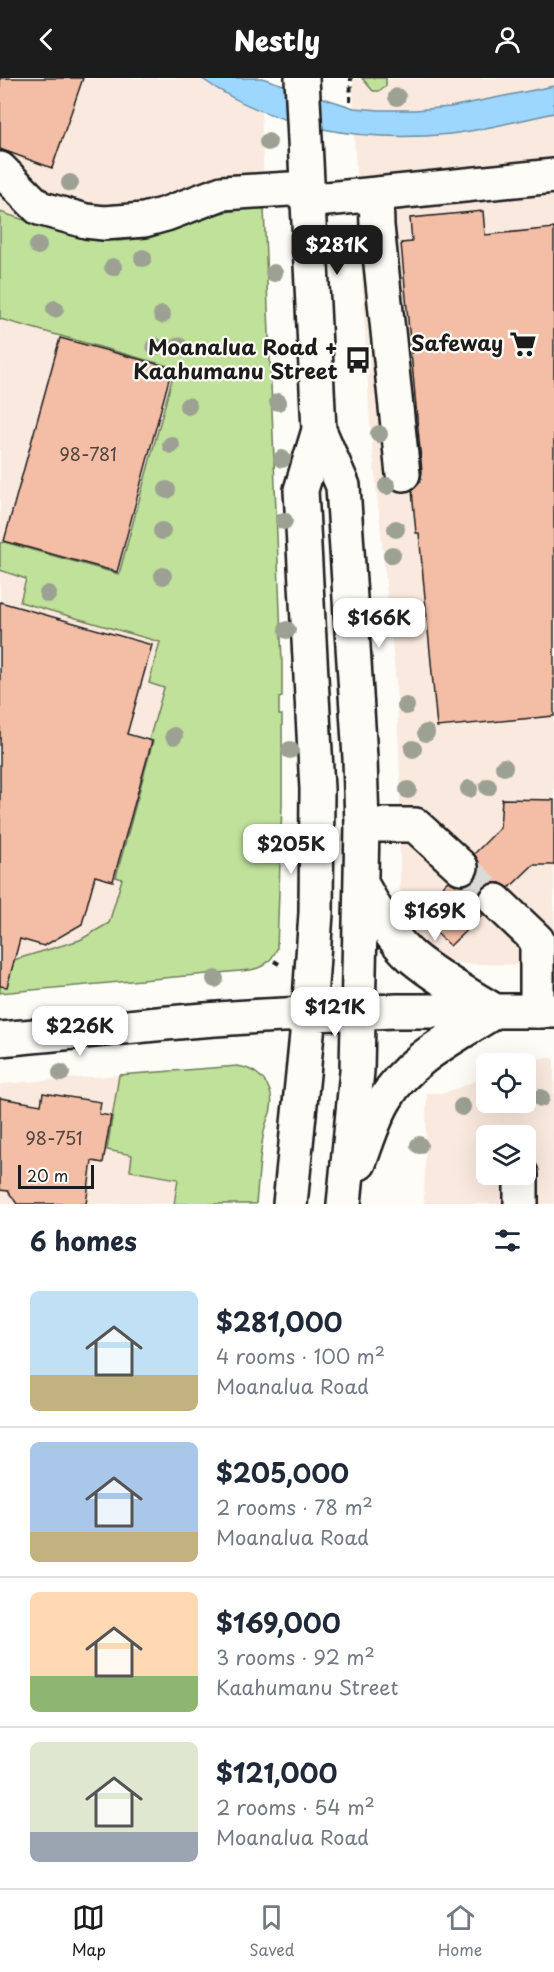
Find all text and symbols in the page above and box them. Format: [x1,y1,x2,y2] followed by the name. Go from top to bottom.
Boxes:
[234,19,320,60] text: Nestly
[30,23,63,56] icon: back
[491,23,524,56] icon: person
[295,225,379,276] pin: $281K
[306,229,368,259] text: $281K
[411,326,503,358] place label: Safeway
[508,329,538,359] supermarket icon: Safeway
[133,330,338,386] place label: Moanalua Road + Kaahumanu Street
[343,345,373,375] bus stop icon: Moanalua Road + Kaahumanu Street
[59,440,117,467] house number: 98-781
[337,598,421,649] pin: $166K
[347,602,411,632] text: $166K
[249,824,333,875] pin: $205K
[257,828,325,858] text: $205K
[393,891,477,942] pin: $169K
[404,895,466,925] text: $169K
[293,987,377,1038] pin: $121K
[305,991,365,1021] text: $121K
[38,1006,122,1057] pin: $226K
[46,1010,114,1040] text: $226K
[476,1053,536,1185] map controls
[476,1053,536,1113] button: locate
[25,1124,83,1151] house number: 98-751
[476,1125,536,1185] button: layers
[18,1162,94,1190] scale bar
[27,1163,68,1187] text: 20 m
[30,1221,137,1260] text: 6 homes
[491,1224,524,1257] icon: filters
[216,1302,343,1341] text: $281,000
[78,1315,150,1387] icon: home
[216,1341,385,1371] text: 4 rooms · 100 m²
[216,1371,369,1401] text: Moanalua Road
[216,1453,349,1492] text: $205,000
[78,1466,150,1538] icon: home
[216,1492,373,1522] text: 2 rooms · 78 m²
[216,1522,369,1552] text: Moanalua Road
[216,1603,341,1642] text: $169,000
[78,1616,150,1688] icon: home
[216,1642,375,1672] text: 3 rooms · 92 m²
[216,1672,398,1702] text: Kaahumanu Street
[216,1753,337,1792] text: $121,000
[78,1766,150,1838] icon: home
[216,1792,375,1822] text: 2 rooms · 54 m²
[216,1822,369,1852] text: Moanalua Road
[72,1901,106,1961] tab: Map
[249,1901,295,1961] tab: Saved
[438,1901,482,1961] tab: Home

